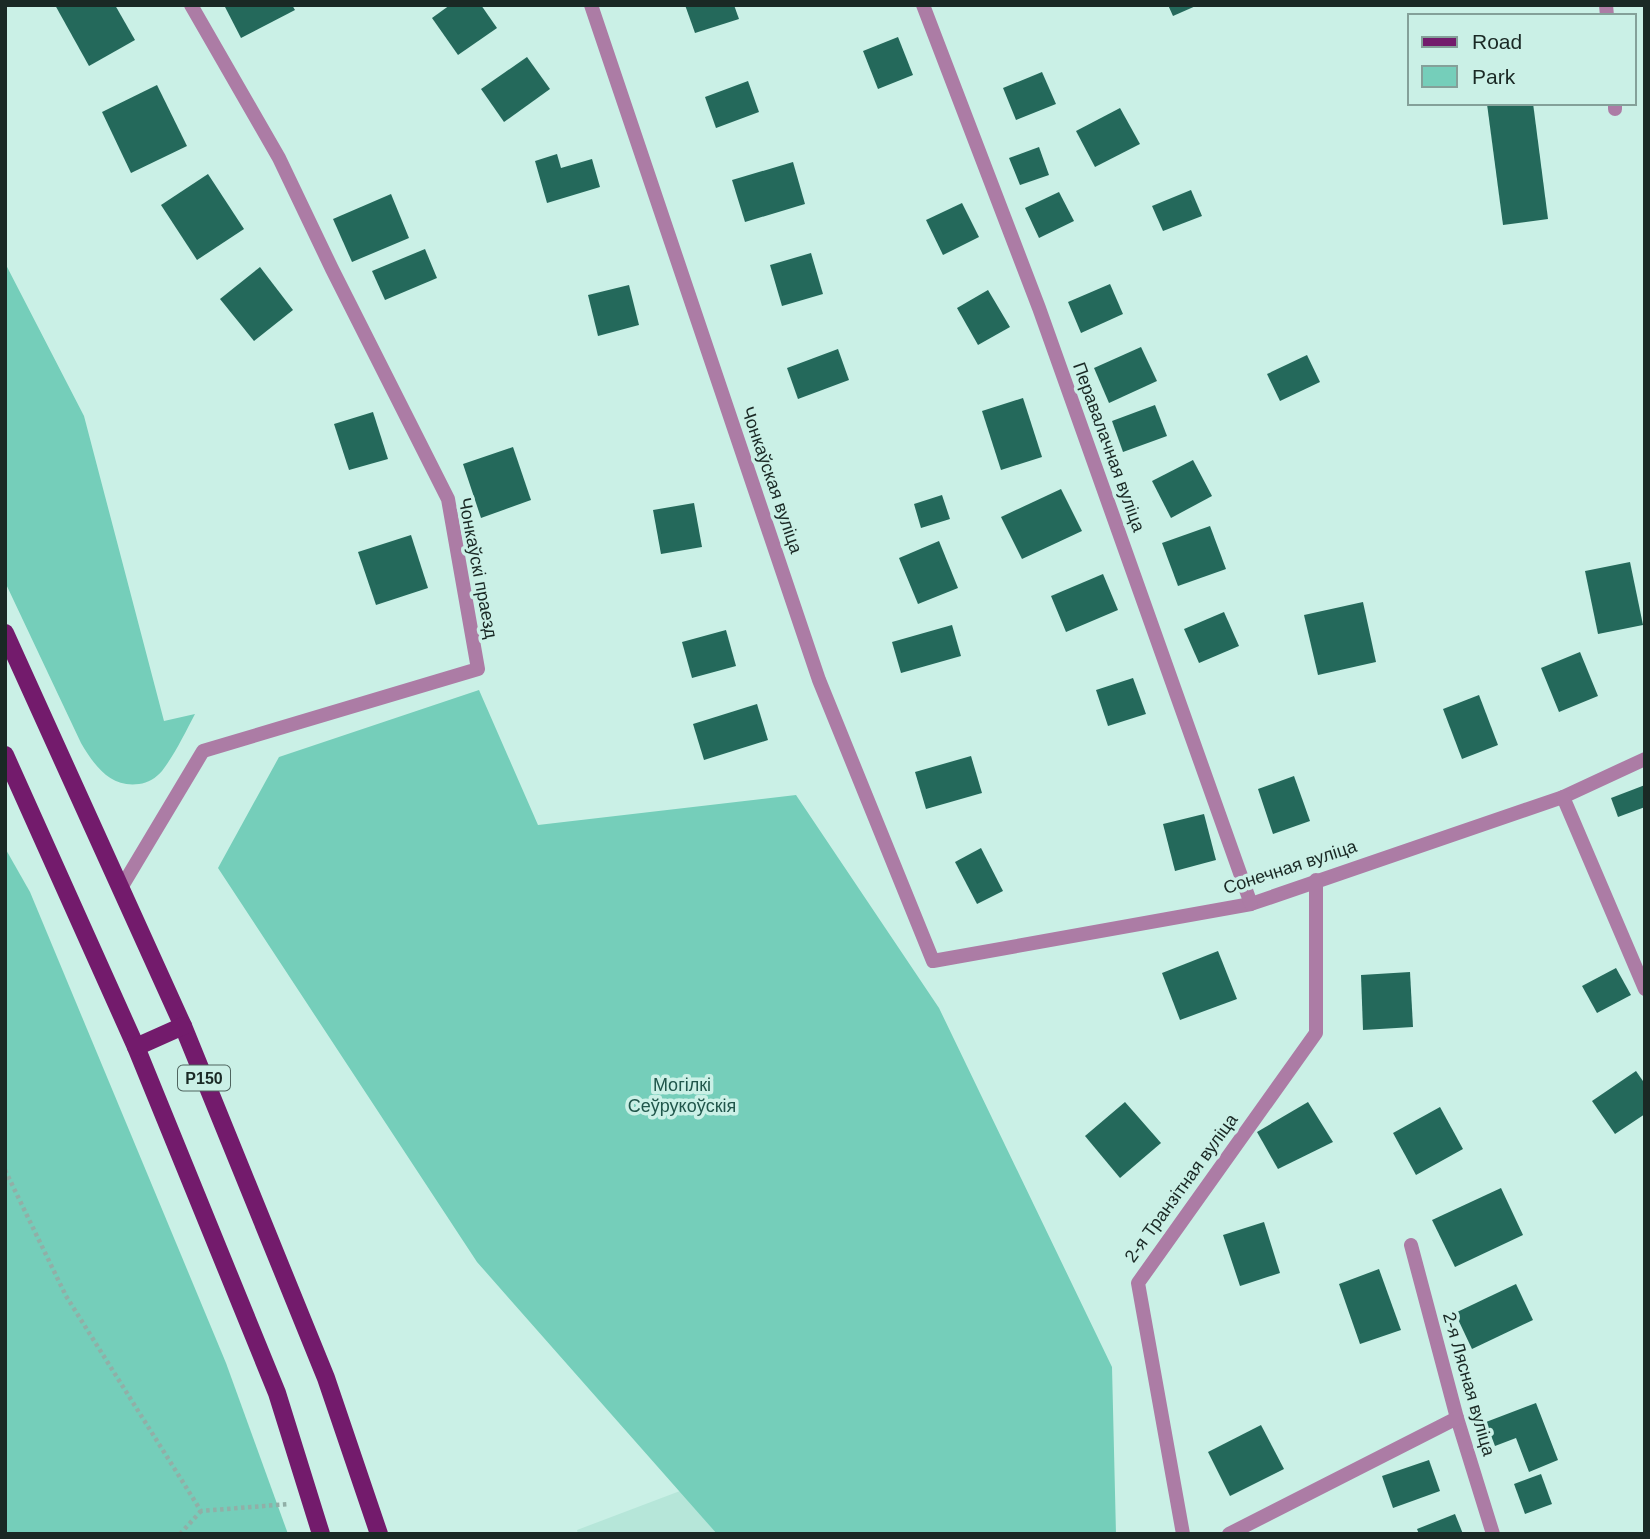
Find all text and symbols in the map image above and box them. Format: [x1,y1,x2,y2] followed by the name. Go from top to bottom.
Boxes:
[1408,14,1636,105] legend
[1472,30,1522,53] text: Road
[1472,65,1516,88] text: Park
[1069,359,1149,536] street label: Перавалачная вуліца
[737,404,807,557] street label: Чонкаўская вуліца
[455,496,502,641] street label: Чонкаўскі праезд
[1221,836,1360,898] street label: Сонечная вуліца
[178,1066,230,1090] road number: Р150
[628,1075,736,1116] park label: Могілкі Сеўрукоўскія
[1120,1109,1242,1266] street label: 2-я Транзітная вуліца
[1439,1310,1499,1459] street label: 2-я Лясная вуліца

